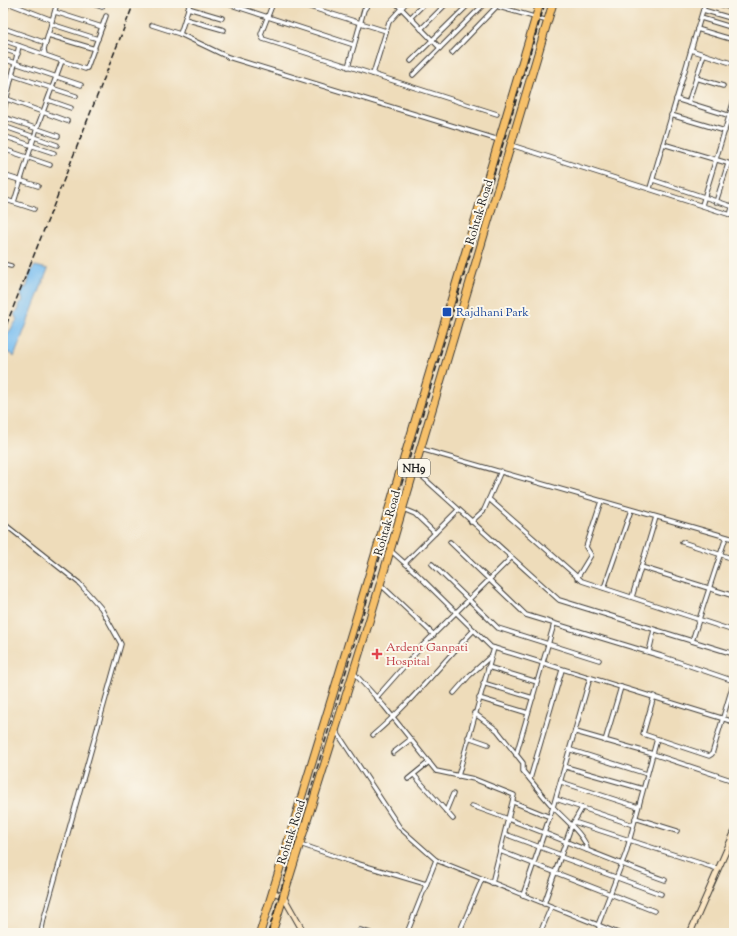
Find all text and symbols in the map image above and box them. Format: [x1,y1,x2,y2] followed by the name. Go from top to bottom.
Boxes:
[461,177,498,247] street label: Rohtak Road
[456,304,529,322] place label: Rajdhani Park
[441,306,453,318] marker: Rajdhani Park
[398,459,430,477] road number: NH9
[370,488,406,558] street label: Rohtak Road
[386,639,468,671] place label: Ardent Ganpati Hospital
[371,648,383,660] marker: Ardent Ganpati Hospital
[273,797,311,867] street label: Rohtak Road

